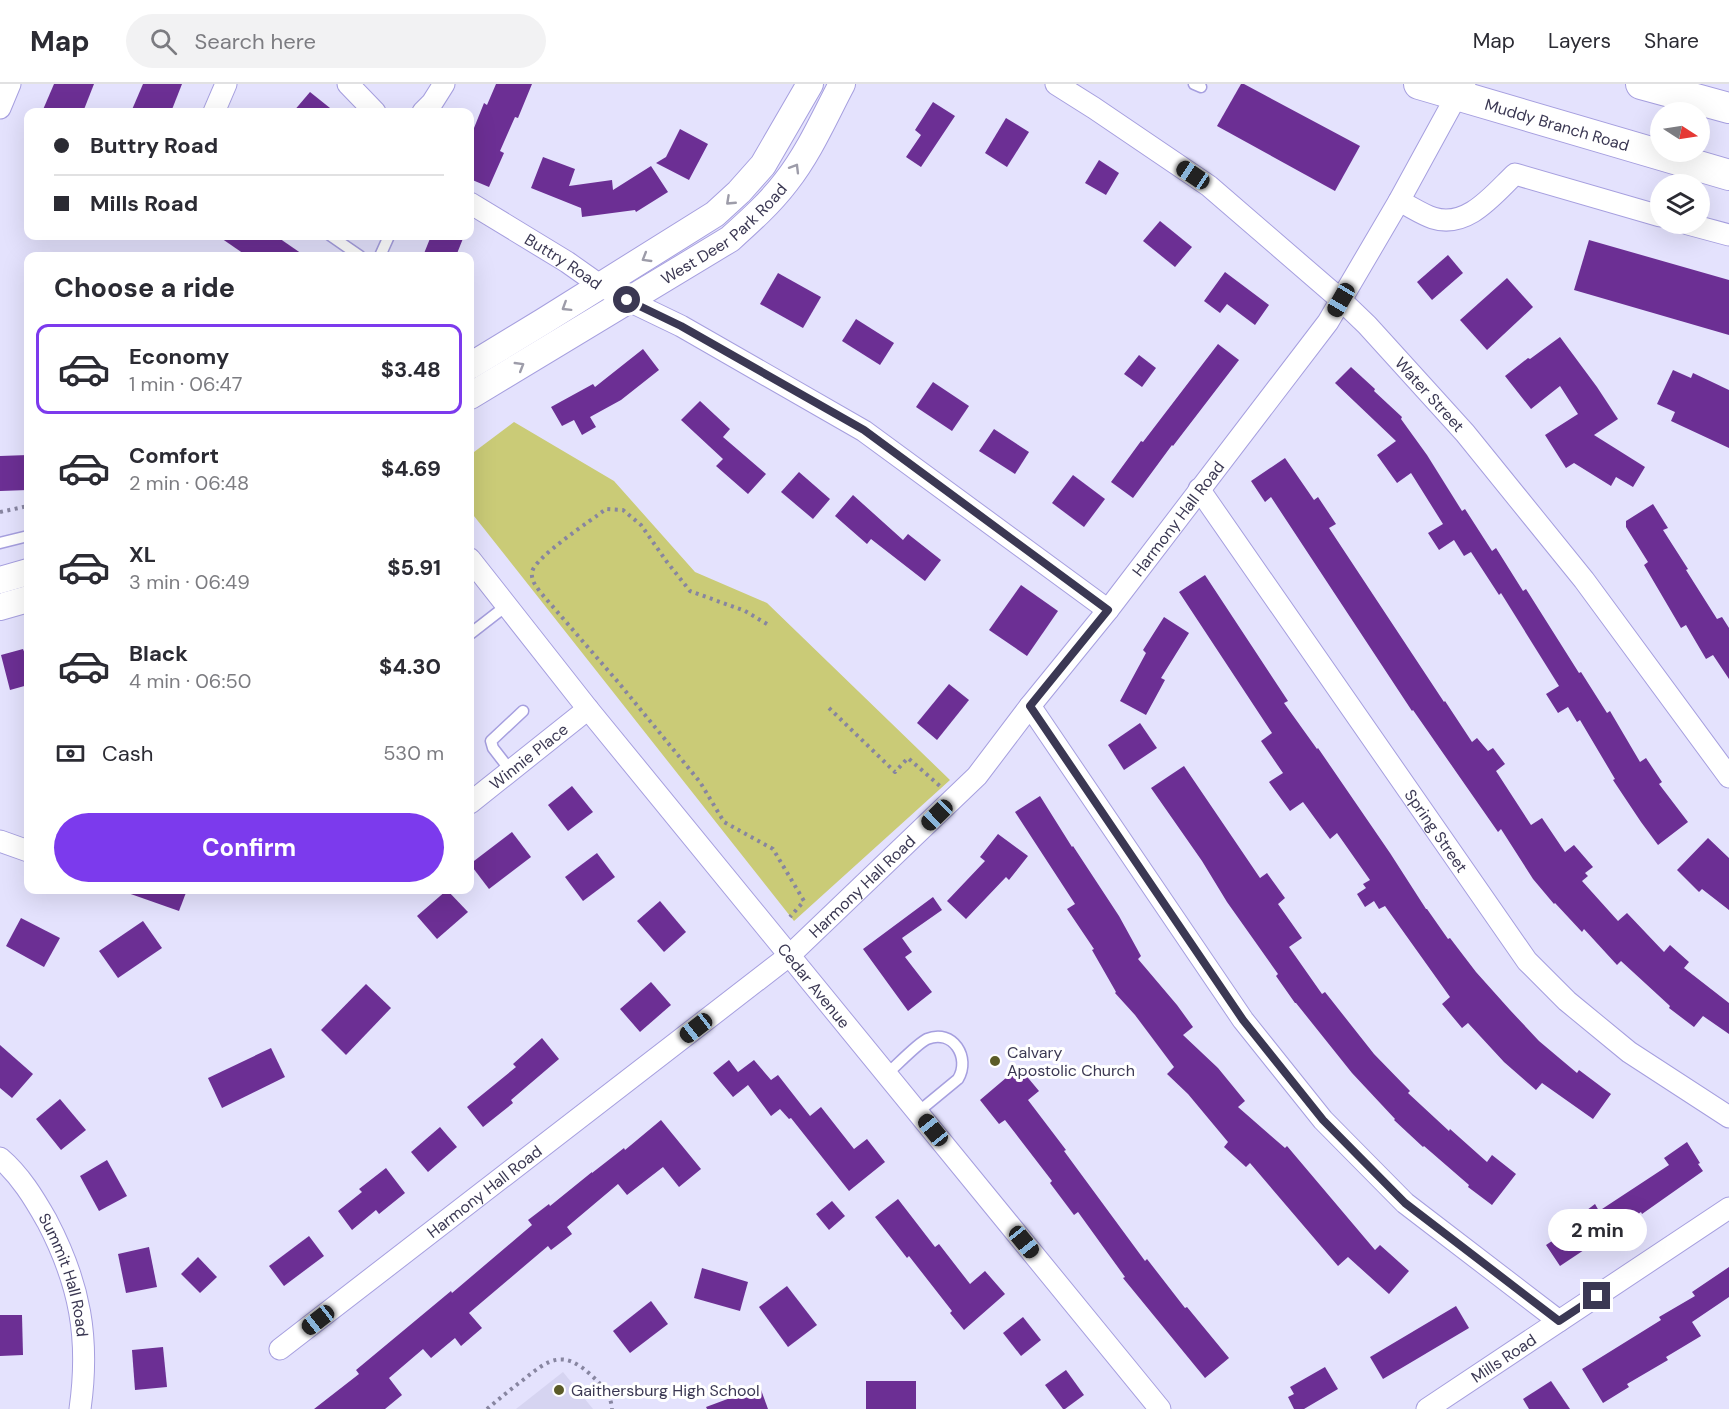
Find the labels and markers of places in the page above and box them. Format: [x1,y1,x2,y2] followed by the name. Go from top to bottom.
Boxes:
[1007,1042,1135,1081] place label: Calvary Apostolic Church
[988,1054,1002,1068] marker: Calvary Apostolic Church
[571,1380,760,1401] place label: Gaithersburg High School
[552,1383,566,1397] marker: Gaithersburg High School

